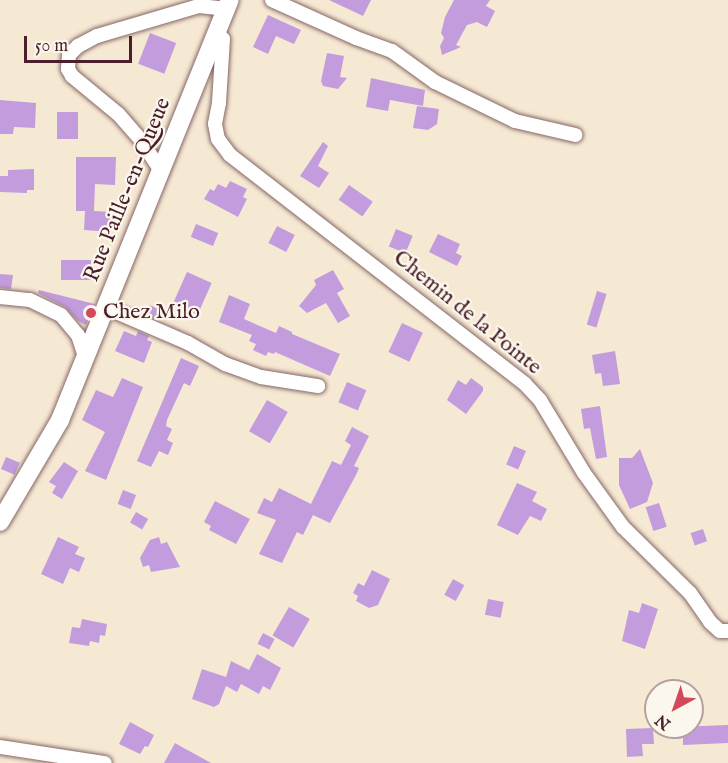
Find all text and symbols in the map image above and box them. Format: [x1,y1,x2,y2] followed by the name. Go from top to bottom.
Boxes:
[27,24,135,62] scale bar
[35,35,68,58] text: 50 m
[79,94,177,286] street label: Rue Paille-en-Queue
[388,245,546,381] street label: Chemin de la Pointe
[103,300,200,326] place label: Chez Milo
[84,306,98,320] marker: Chez Milo
[644,679,704,739] north arrow
[652,709,675,733] text: N

